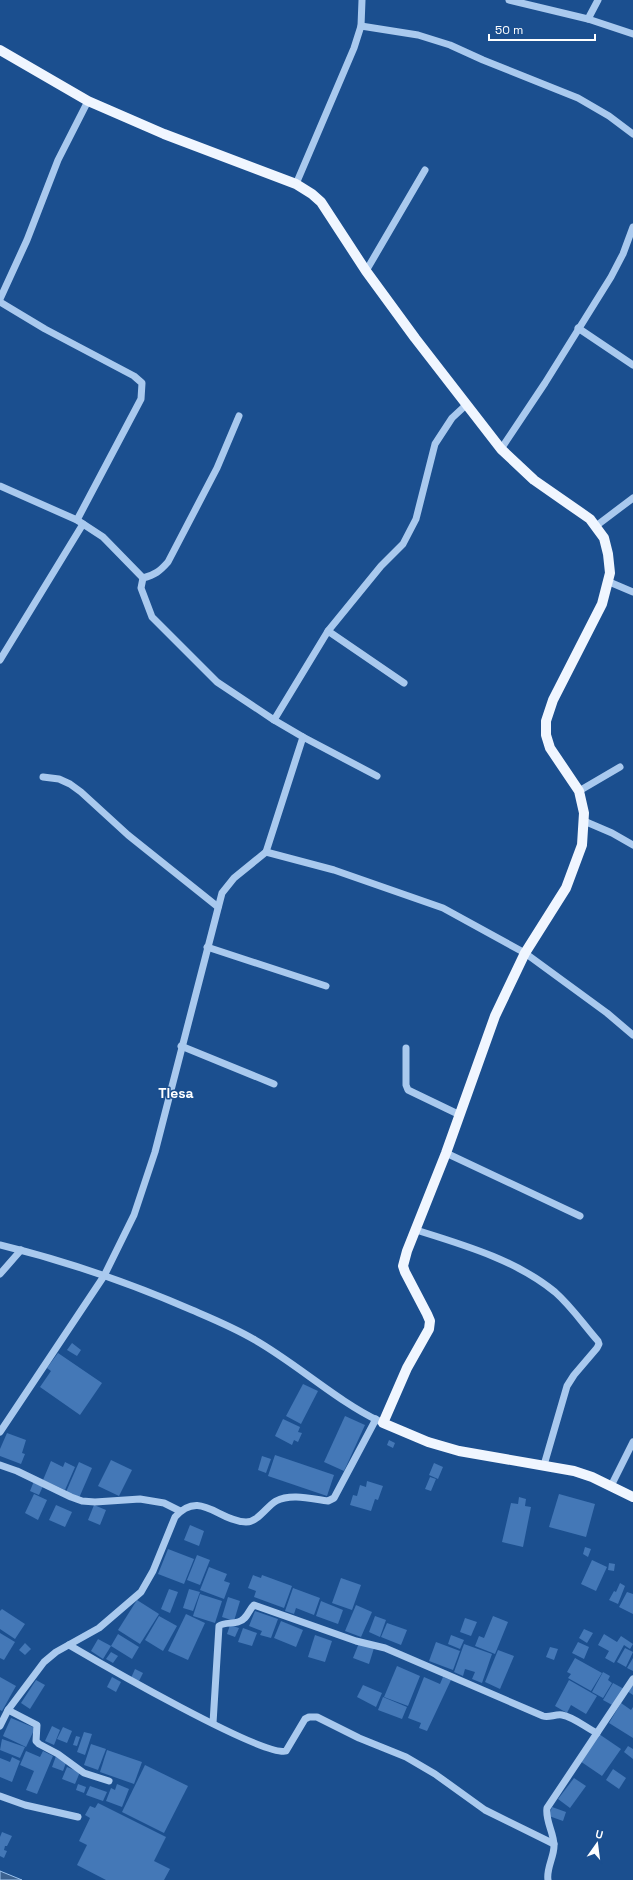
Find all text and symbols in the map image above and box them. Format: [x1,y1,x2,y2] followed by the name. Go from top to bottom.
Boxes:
[489,16,595,42] scale bar
[495,22,523,38] text: 50 m
[158,1084,194,1102] district label: Tlesa
[577,1824,617,1864] north arrow
[594,1827,605,1842] text: U

